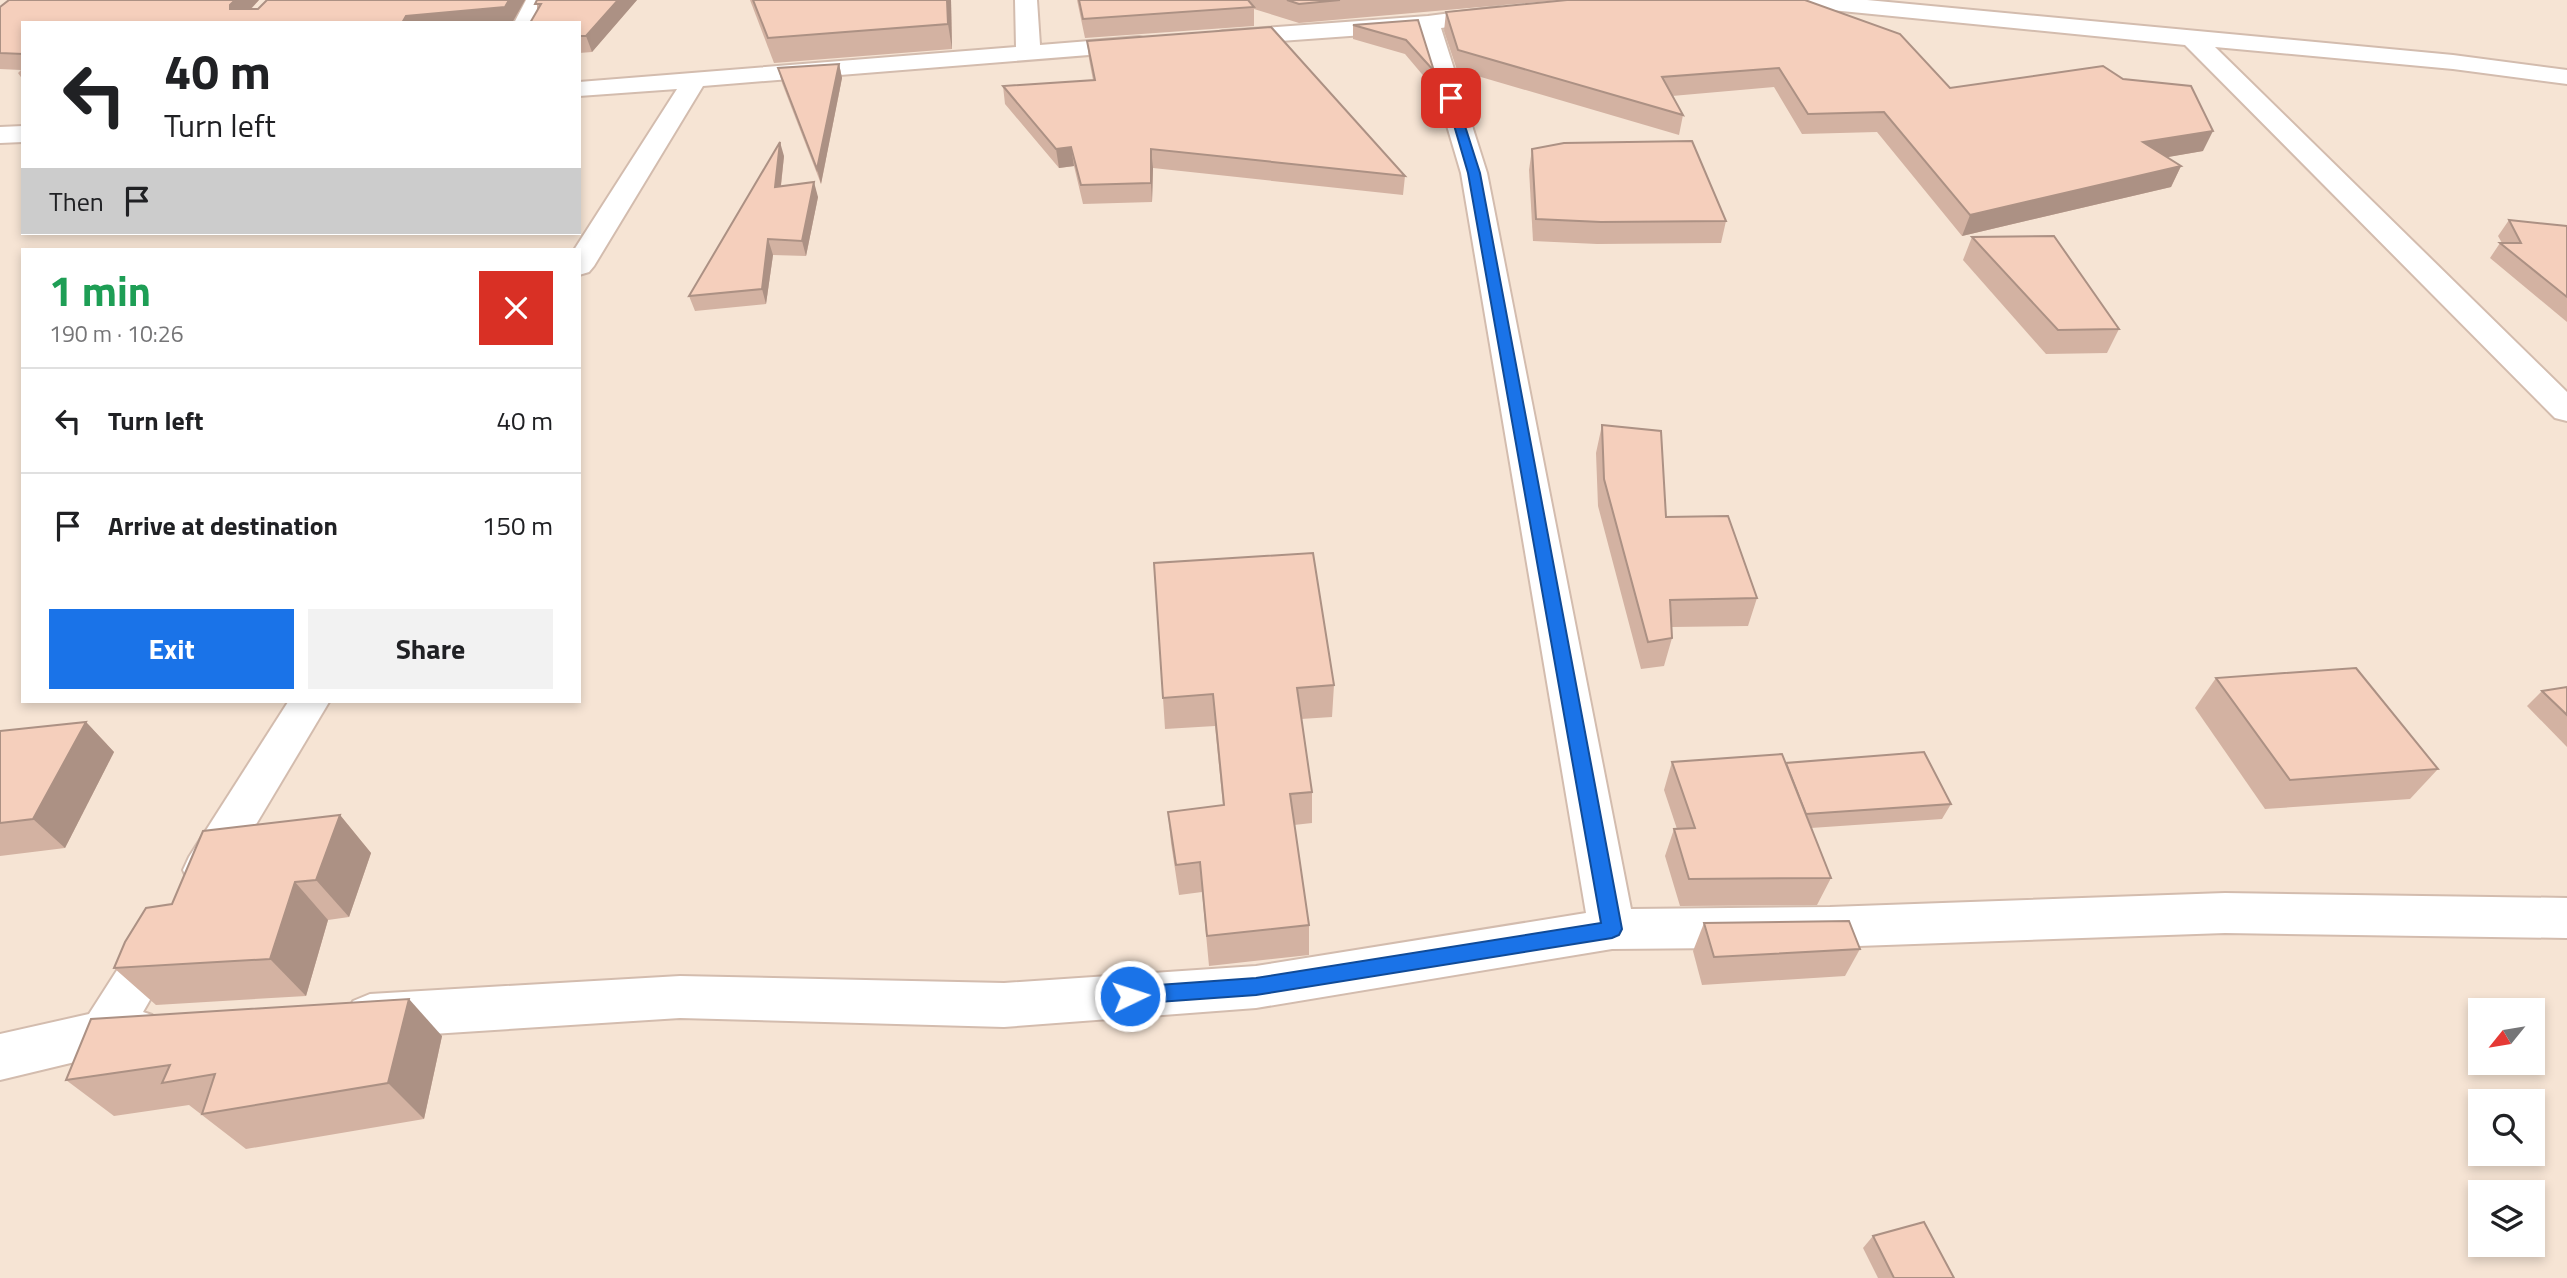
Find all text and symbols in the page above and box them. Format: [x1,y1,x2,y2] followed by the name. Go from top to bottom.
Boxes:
[164,33,271,108] text: 40 m
[49,49,140,140] icon: left
[1421,68,1481,128] pin
[1432,79,1470,117] icon: arrive
[164,101,276,149] text: Turn left
[49,182,104,221] text: Then
[118,182,156,220] icon: arrive
[49,258,151,322] text: 1 min
[479,271,553,345] button: close
[49,316,184,351] text: 190 m · 10:26
[108,401,203,440] text: Turn left
[496,401,553,440] text: 40 m
[49,402,87,440] icon: left
[108,506,338,545] text: Arrive at destination
[482,506,553,545] text: 150 m
[49,507,87,545] icon: arrive
[49,609,294,689] button: Exit
[308,609,553,689] button: Share
[1093,959,1167,1033] position arrow
[2468,998,2544,1074] north arrow
[2468,998,2545,1257] map controls
[2468,1089,2545,1166] button: search
[2468,1180,2545,1257] button: layers

